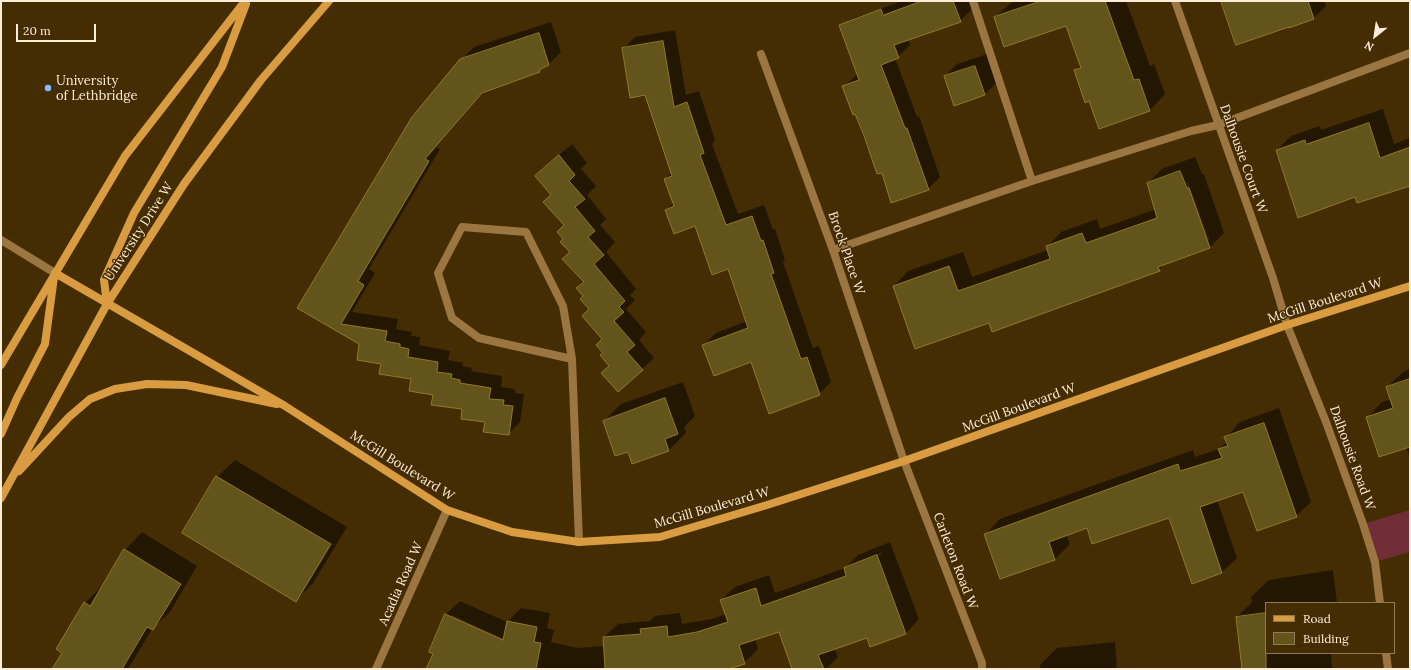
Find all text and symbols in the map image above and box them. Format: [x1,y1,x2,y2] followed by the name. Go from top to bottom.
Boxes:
[18,16,98,42] scale bar
[1355,16,1395,56] north arrow
[23,23,51,38] text: 20 m
[1362,38,1376,55] text: N
[56,73,137,104] place label: University of Lethbridge
[43,83,53,93] marker: University of Lethbridge
[1216,102,1270,216] street label: Dalhousie Court W
[101,180,177,284] street label: University Drive W
[825,209,867,297] street label: Brock Place W
[1266,275,1384,327] street label: McGill Boulevard W
[960,380,1078,436] street label: McGill Boulevard W
[1326,404,1378,512] street label: Dalhousie Road W
[347,428,457,504] street label: McGill Boulevard W
[652,484,772,532] street label: McGill Boulevard W
[929,510,981,612] street label: Carleton Road W
[376,540,426,628] street label: Acadia Road W
[1265,602,1395,654] legend
[1303,611,1331,626] text: Road
[1303,631,1349,646] text: Building

